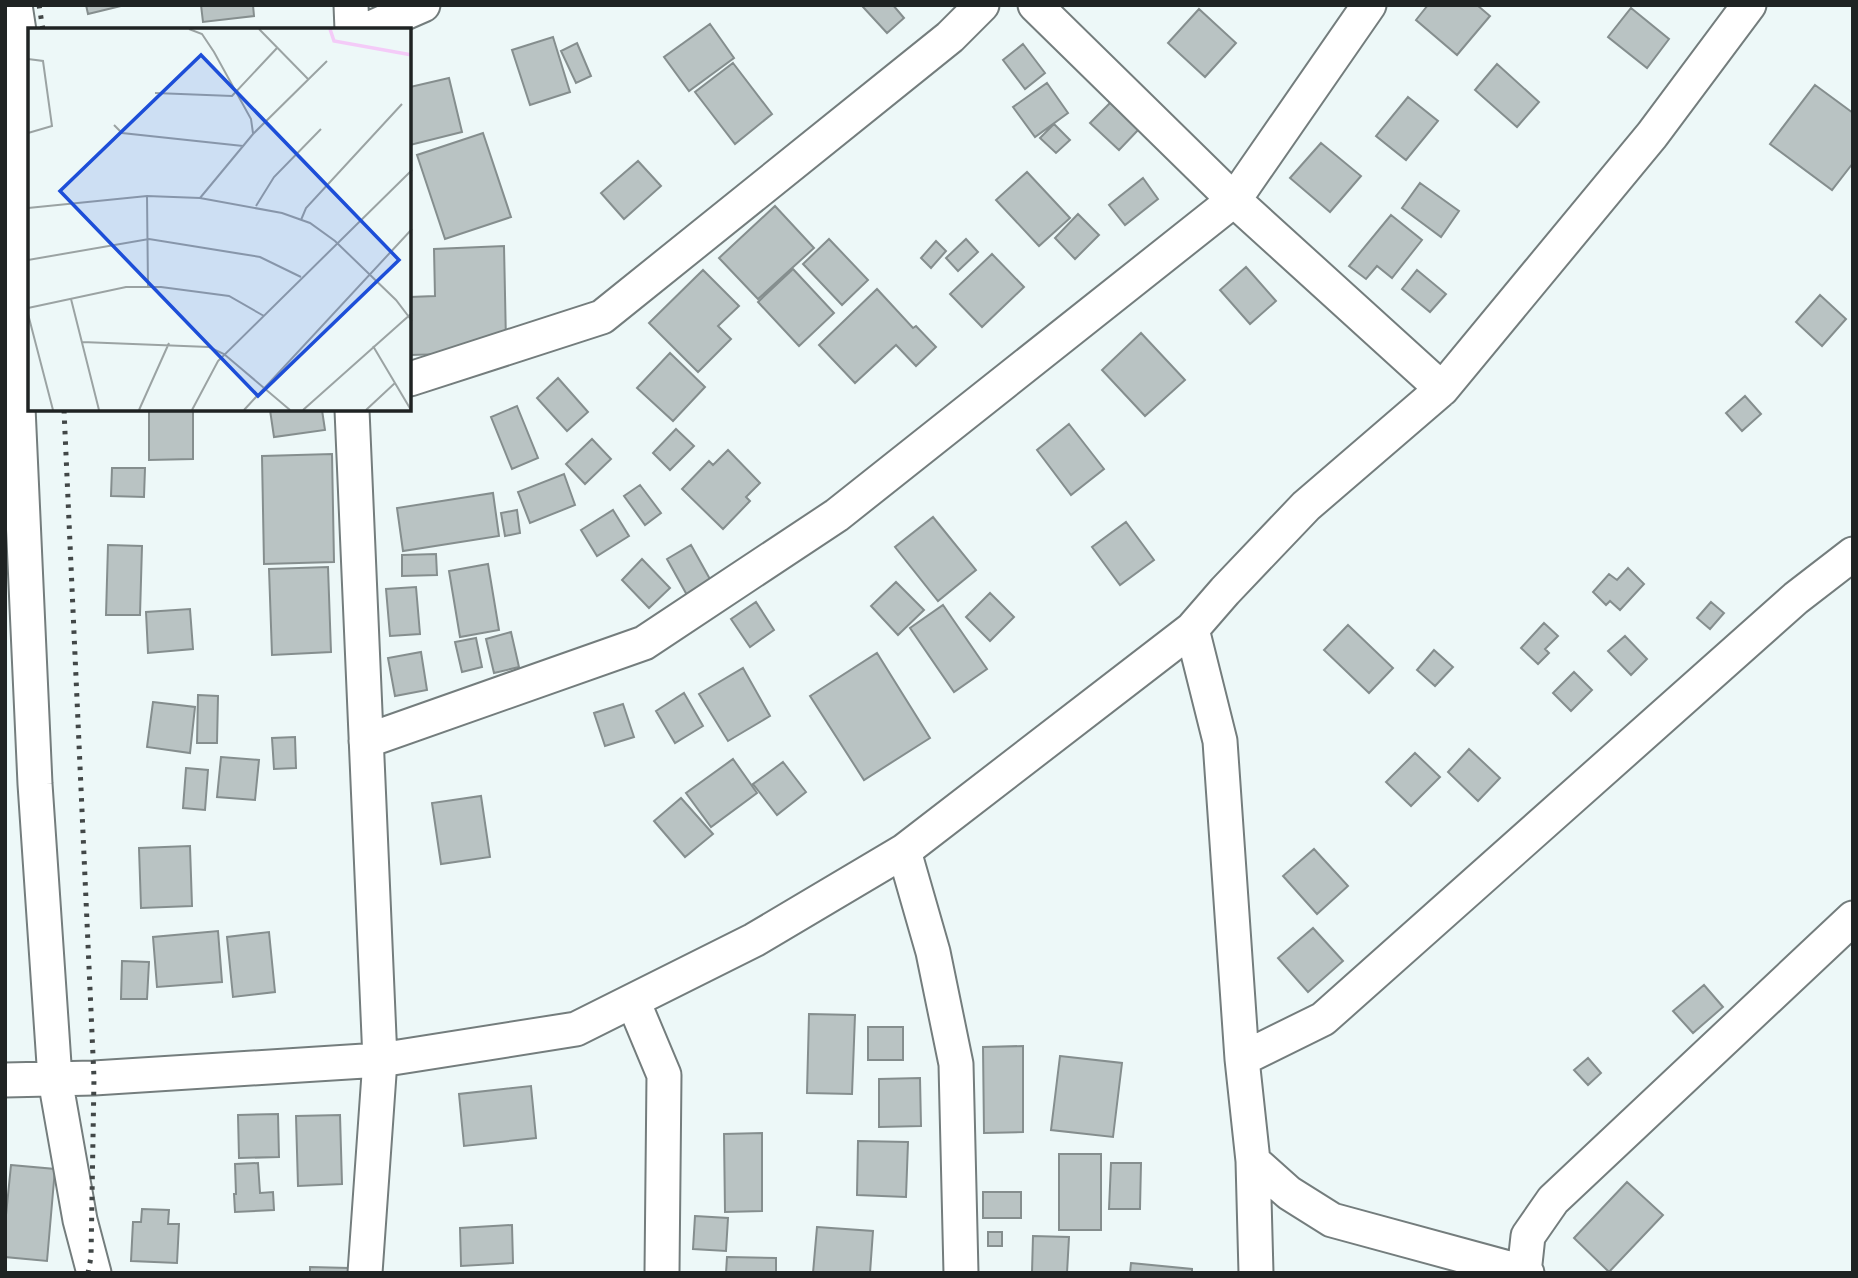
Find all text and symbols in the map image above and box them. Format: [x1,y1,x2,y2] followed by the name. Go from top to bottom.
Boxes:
[28,28,411,411] inset map

